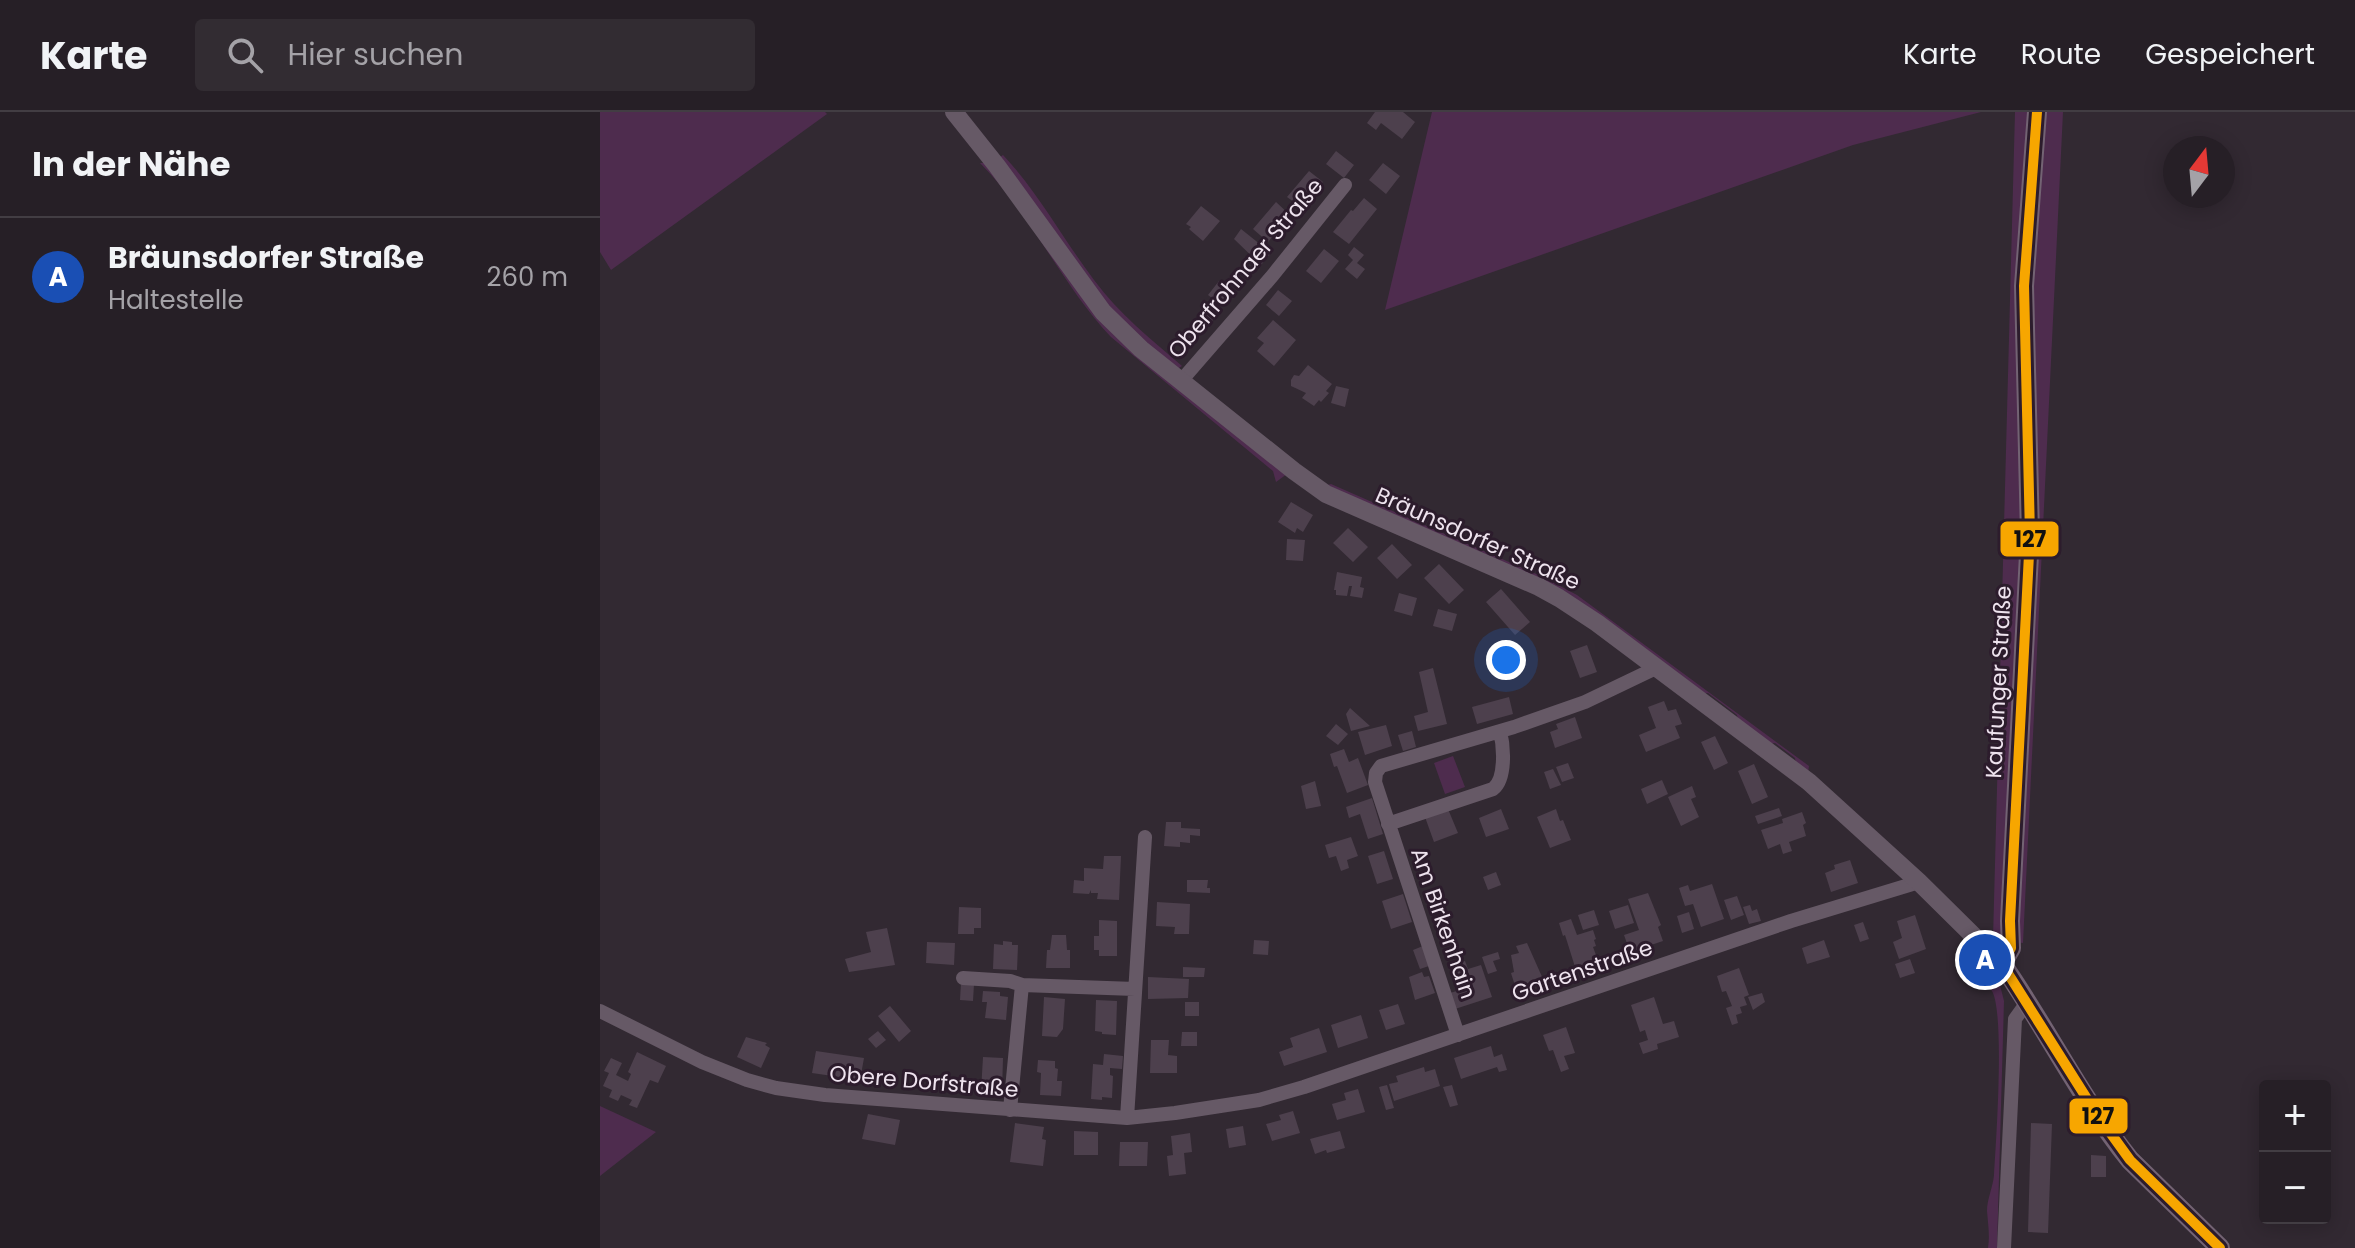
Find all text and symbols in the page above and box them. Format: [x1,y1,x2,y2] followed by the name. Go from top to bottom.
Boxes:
[195,19,755,91] search box
[40,29,147,82] text: Karte
[223,33,267,77] icon: search
[287,33,463,76] text: Hier suchen
[1903,35,1977,74] text: Karte
[2021,35,2101,74] text: Route
[2145,35,2315,74] text: Gespeichert
[2163,136,2235,208] north arrow
[32,140,230,188] text: In der Nähe
[1161,171,1330,365] street label: Oberfrohnaer Straße
[108,236,424,279] text: Bräunsdorfer Straße
[48,259,68,295] text: A
[486,259,568,295] text: 260 m
[108,282,244,318] text: Haltestelle
[1371,479,1585,598] street label: Bräunsdorfer Straße
[1999,520,2060,558] line badge: 127
[2014,524,2047,555] text: 127
[1978,585,2019,779] street label: Kaufunger Straße
[1486,640,1526,680] your location
[1403,843,1484,1003] street label: Am Birkenhain
[1959,930,2011,990] pin: A
[1508,932,1657,1009] street label: Gartenstraße
[828,1058,1020,1105] street label: Obere Dorfstraße
[2259,1080,2331,1224] map controls
[2259,1080,2331,1152] button: +
[2068,1097,2129,1135] line badge: 127
[2082,1101,2115,1132] text: 127
[2259,1152,2331,1224] button: −

